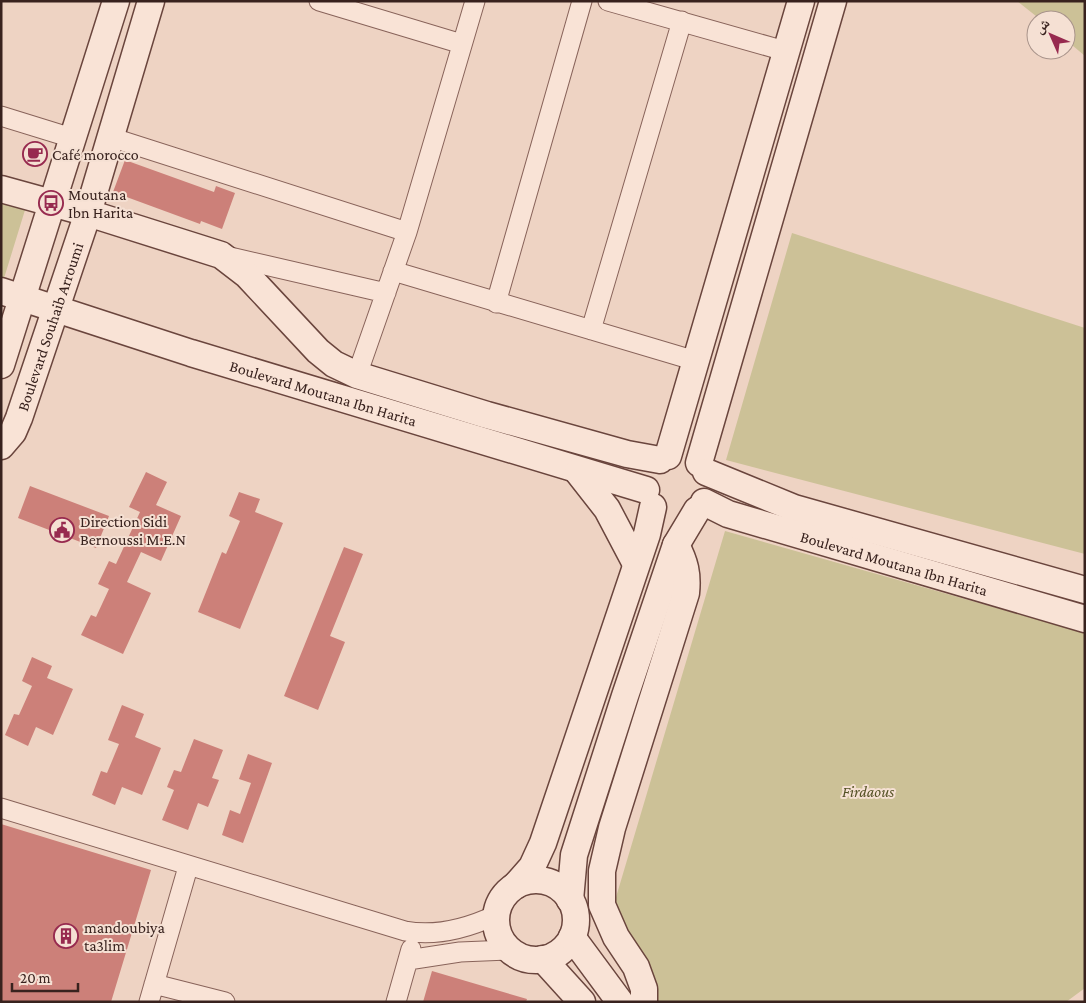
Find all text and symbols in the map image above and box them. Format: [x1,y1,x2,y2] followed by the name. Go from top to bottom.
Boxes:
[1026,10,1076,60] north arrow
[1031,15,1054,37] text: ش
[22,141,48,167] cafe icon: Café morocco
[52,146,139,163] place label: Café morocco
[68,186,134,221] place label: Moutana Ibn Harita
[38,190,64,216] bus stop icon: Moutana Ibn Harita
[13,240,86,413] street label: Boulevard Souhaib Arroumi
[228,357,419,429] street label: Boulevard Moutana Ibn Harita
[80,513,186,548] place label: Direction Sidi Bernoussi M.E.N
[49,517,75,543] public building icon: Direction Sidi Bernoussi M.E.N
[799,527,990,599] street label: Boulevard Moutana Ibn Harita
[842,783,894,800] park label: Firdaous
[84,919,165,954] place label: mandoubiya ta3lim
[53,923,79,949] building icon: mandoubiya ta3lim
[12,960,79,992] scale bar
[20,970,51,986] text: 20 m

